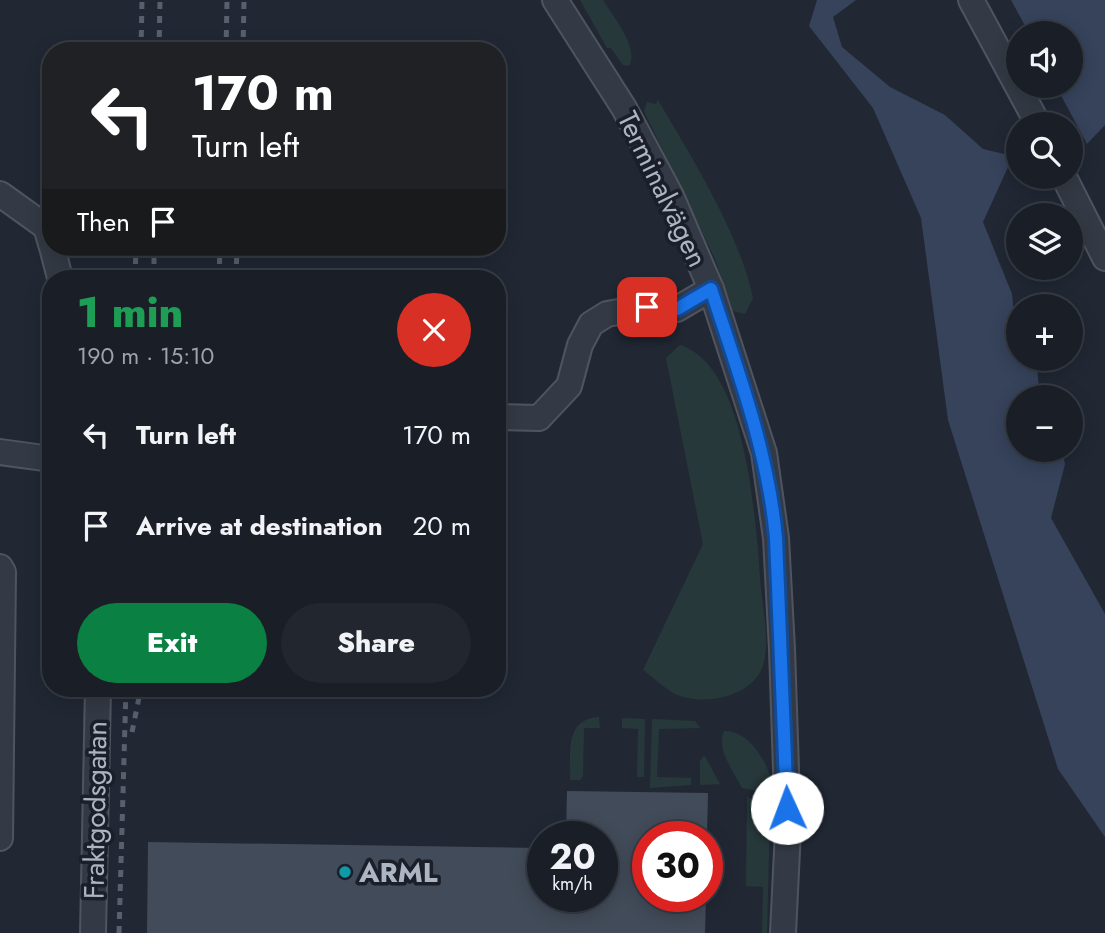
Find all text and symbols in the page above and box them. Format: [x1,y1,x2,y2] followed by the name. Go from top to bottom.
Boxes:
[1006,21,1083,462] map controls
[1006,21,1083,98] button: sound
[192,58,334,128] text: 170 m
[77,70,168,161] icon: left
[607,104,718,274] street label: Terminalvägen
[1006,112,1083,189] button: search
[192,123,299,169] text: Turn left
[77,203,130,241] text: Then
[144,203,182,241] icon: arrive
[1006,203,1083,280] button: layers
[617,277,677,337] pin
[77,282,183,343] text: 1 min
[628,288,666,326] icon: arrive
[397,293,471,367] button: close
[1006,294,1083,371] button: +
[77,339,214,373] text: 190 m · 15:10
[1006,385,1083,462] button: −
[77,416,115,454] icon: left
[136,416,236,454] text: Turn left
[402,416,471,454] text: 170 m
[77,507,115,545] icon: arrive
[136,507,383,545] text: Arrive at destination
[413,507,471,545] text: 20 m
[77,603,267,683] button: Exit
[281,603,471,683] button: Share
[73,720,118,900] street label: Fraktgodsgatan
[750,771,824,845] position arrow
[632,821,723,912] speed limit sign: 30
[549,832,596,882] text: 20
[358,852,438,893] place label: ARML
[337,864,353,880] marker: ARML
[552,871,593,897] text: km/h

